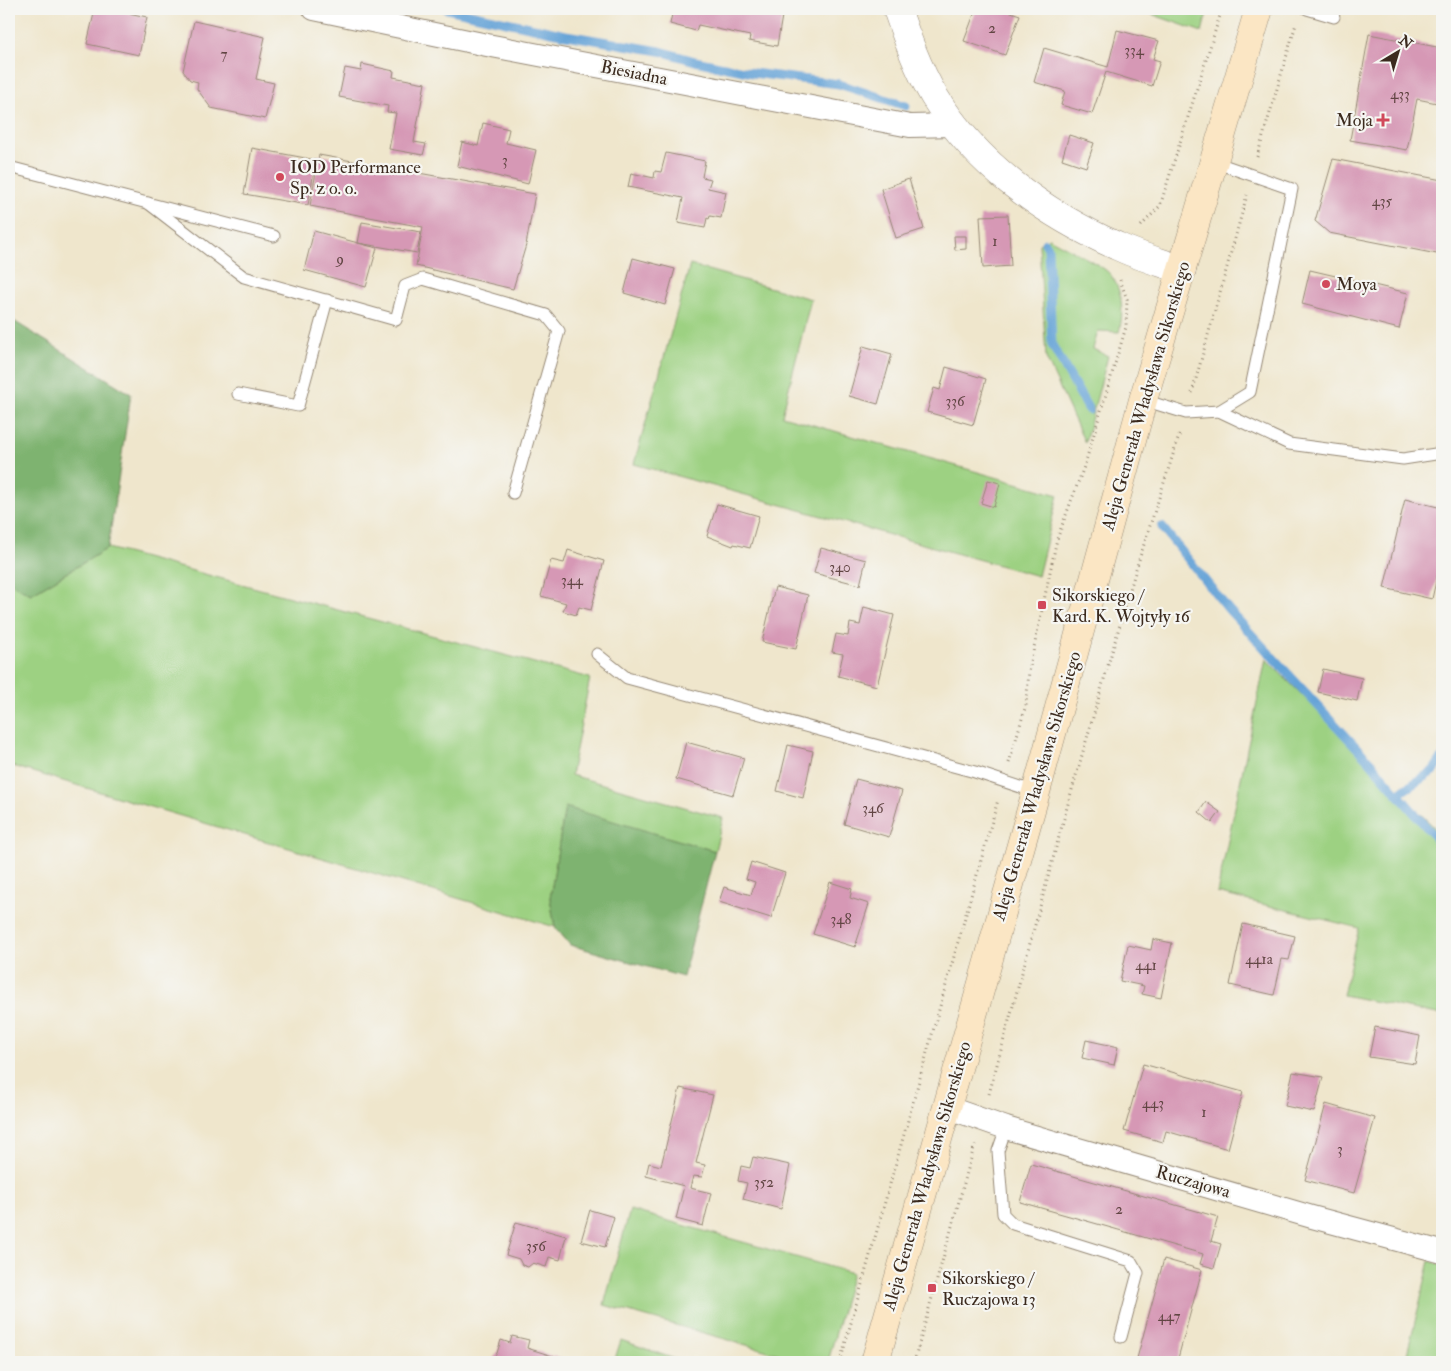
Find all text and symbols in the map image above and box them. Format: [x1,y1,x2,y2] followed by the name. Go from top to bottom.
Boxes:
[988,19,996,38] house number: 2
[1374,28,1424,78] north arrow
[1395,31,1416,53] text: N
[1124,41,1145,60] house number: 334
[221,45,228,64] house number: 7
[599,55,670,91] street label: Biesiadna
[1390,85,1410,104] house number: 433
[1336,109,1374,132] place label: Moja
[1377,114,1389,126] marker: Moja
[502,151,508,170] house number: 3
[290,156,421,200] place label: IOD Performance Sp. z o. o.
[274,171,286,183] marker: IOD Performance Sp. z o. o.
[1372,192,1393,211] house number: 435
[992,232,998,251] house number: 1
[335,250,344,269] house number: 9
[1096,258,1196,534] street label: Aleja Generała Władysława Sikorskiego
[1336,273,1378,296] place label: Moya
[1320,278,1332,290] marker: Moya
[945,392,966,411] house number: 336
[829,558,851,577] house number: 340
[561,571,584,590] house number: 344
[1052,584,1191,628] place label: Sikorskiego / Kard. K. Wojtyły 16
[1036,599,1048,611] marker: Sikorskiego / Kard. K. Wojtyły 16
[987,648,1087,924] street label: Aleja Generała Władysława Sikorskiego
[862,799,885,818] house number: 346
[831,910,851,929] house number: 348
[1245,950,1274,969] house number: 441a
[1135,956,1157,975] house number: 441
[877,1038,977,1314] street label: Aleja Generała Władysława Sikorskiego
[1142,1094,1164,1113] house number: 443
[1201,1103,1207,1122] house number: 1
[1337,1140,1343,1159] house number: 3
[1153,1160,1234,1204] street label: Ruczajowa
[754,1173,774,1192] house number: 352
[1115,1200,1123,1219] house number: 2
[526,1237,547,1256] house number: 356
[942,1267,1036,1311] place label: Sikorskiego / Ruczajowa 13
[926,1282,938,1294] marker: Sikorskiego / Ruczajowa 13
[1158,1307,1180,1326] house number: 447

